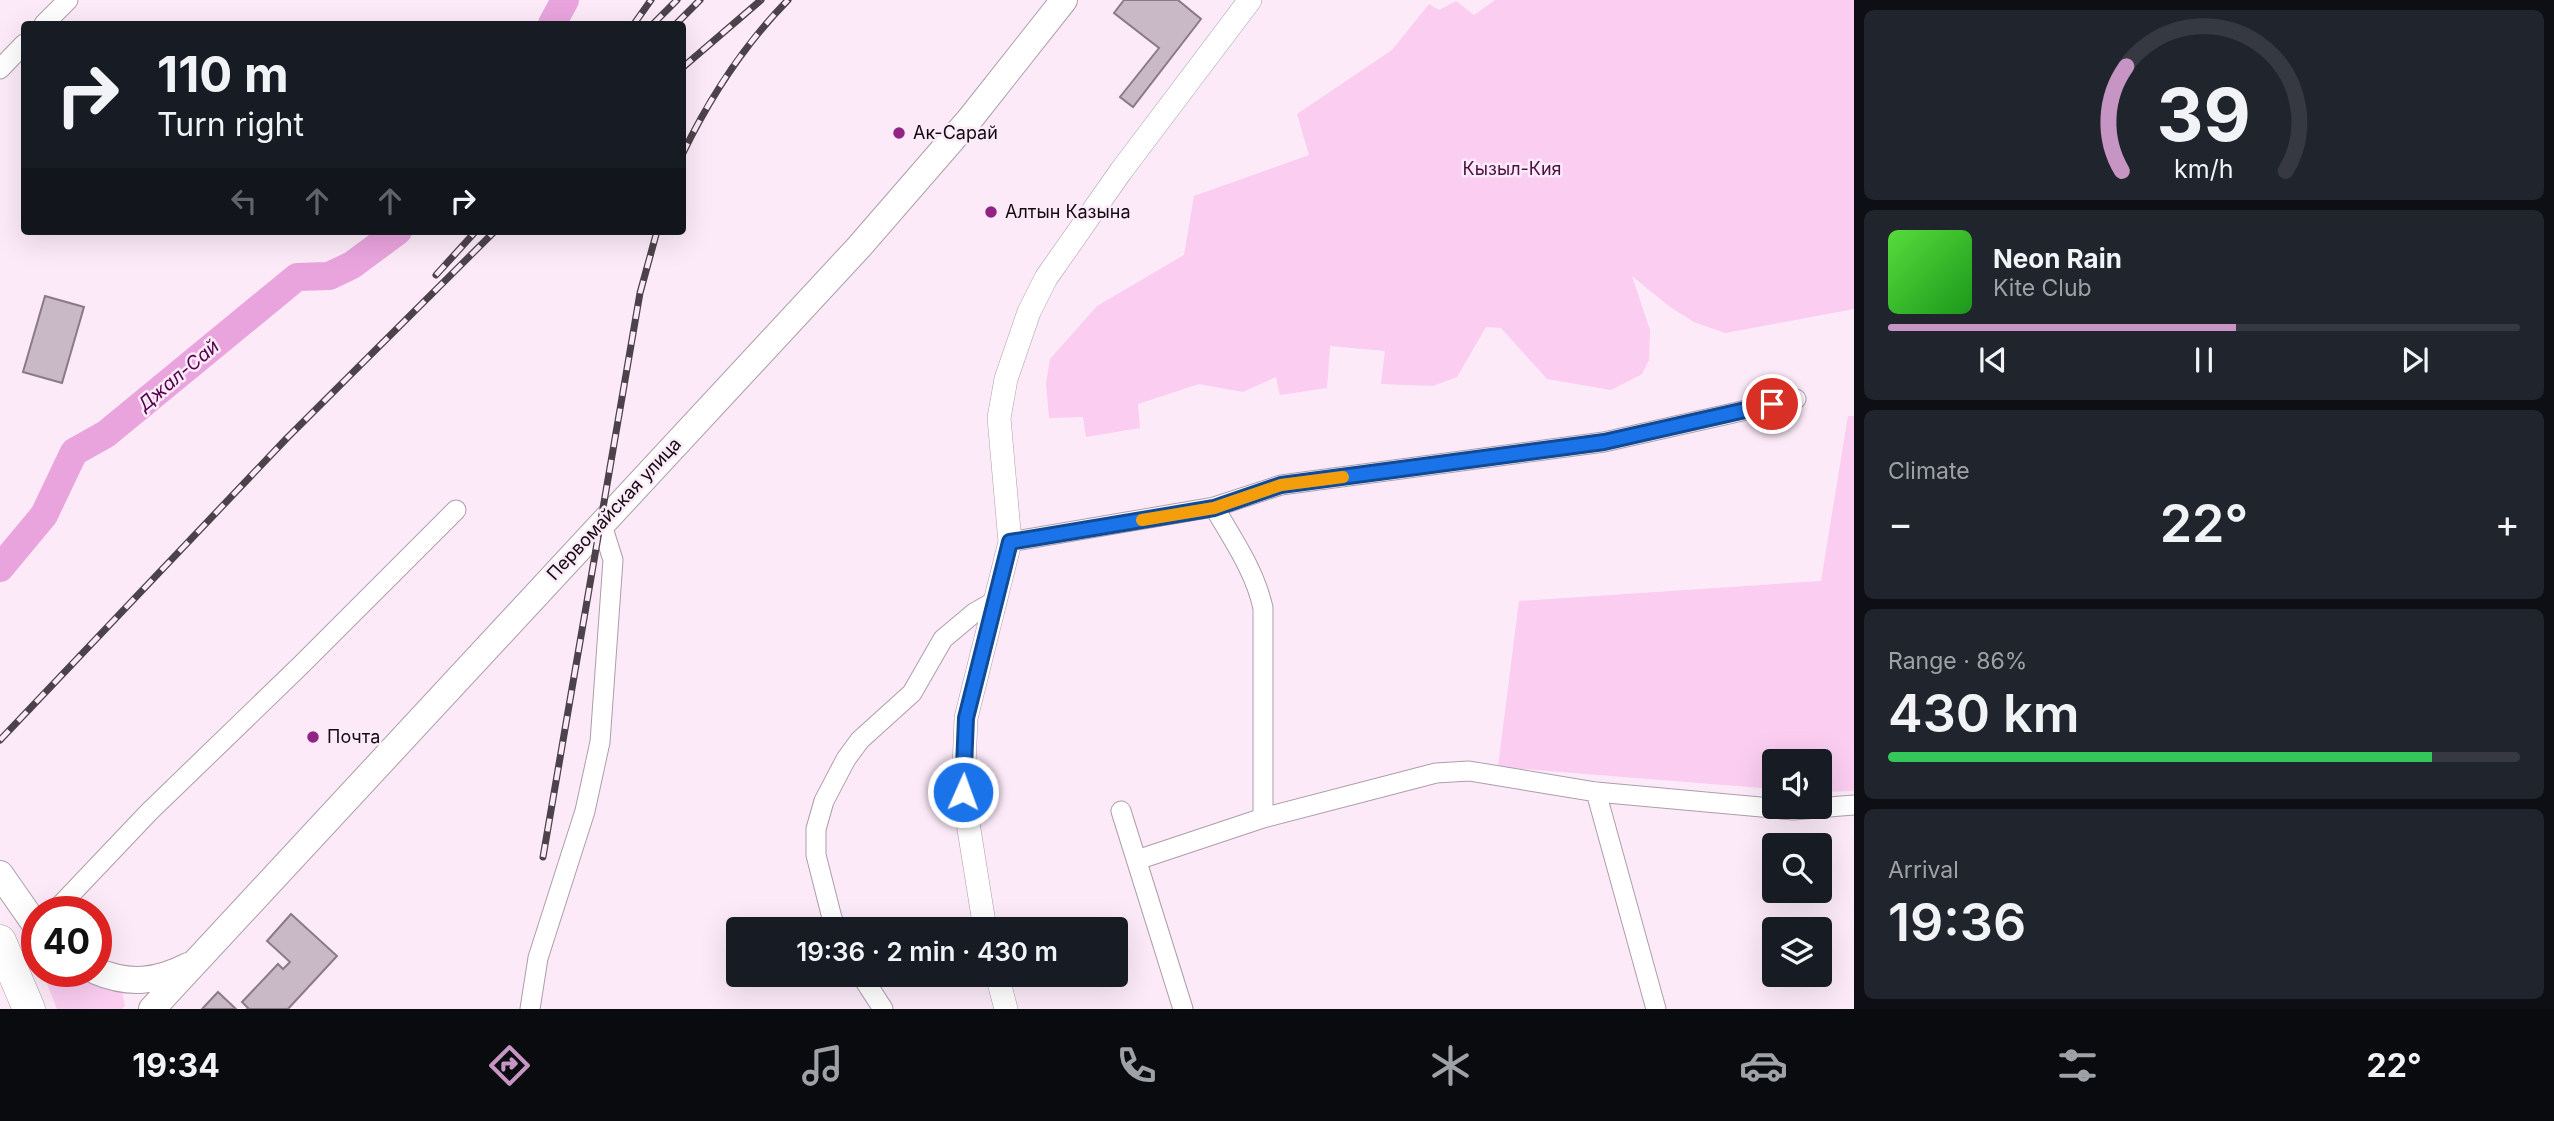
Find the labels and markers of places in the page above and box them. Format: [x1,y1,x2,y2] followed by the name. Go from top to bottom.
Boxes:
[913,122,998,143] place label: Ак-Сарай
[891,125,907,141] marker: Ак-Сарай
[1005,201,1131,222] place label: Алтын Казына
[983,204,999,220] marker: Алтын Казына
[1742,374,1802,434] pin
[327,726,380,747] place label: Почта
[305,729,321,745] marker: Почта

